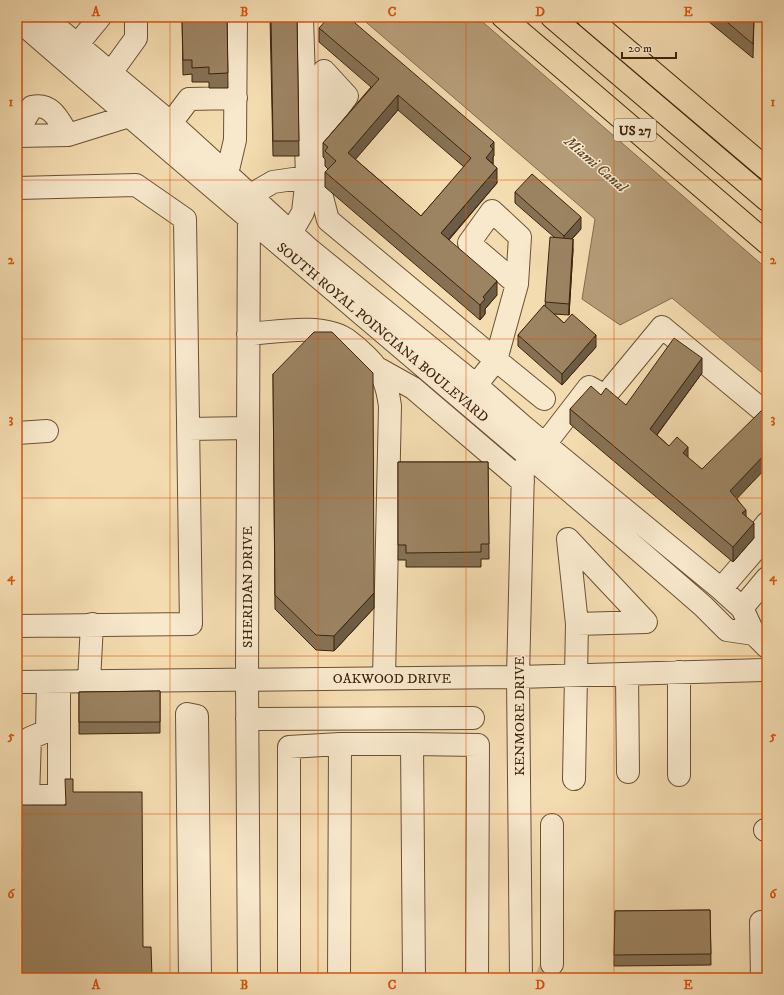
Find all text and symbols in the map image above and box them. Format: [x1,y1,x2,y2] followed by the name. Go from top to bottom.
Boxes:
[91,4,101,20] text: A
[240,4,248,20] text: B
[388,4,397,20] text: C
[535,4,545,20] text: D
[683,4,693,20] text: E
[622,34,676,60] scale bar
[628,41,652,56] text: 20 m
[9,94,14,110] text: 1
[771,94,776,110] text: 1
[614,119,656,141] road number: US 27
[560,131,632,198] water label: Miami Canal
[273,239,492,427] street label: SOUTH ROYAL POINCIANA BOULEVARD
[8,252,15,268] text: 2
[770,252,777,268] text: 2
[9,411,14,427] text: 3
[771,411,776,427] text: 3
[239,526,257,648] street label: SHERIDAN DRIVE
[6,569,15,586] text: 4
[768,569,777,586] text: 4
[511,656,529,776] street label: KENMORE DRIVE
[333,670,451,688] street label: OAKWOOD DRIVE
[7,728,15,744] text: 5
[769,728,777,744] text: 5
[8,886,16,902] text: 6
[770,886,778,902] text: 6
[91,977,101,993] text: A
[240,977,248,993] text: B
[388,977,397,993] text: C
[535,977,545,993] text: D
[683,977,693,993] text: E

